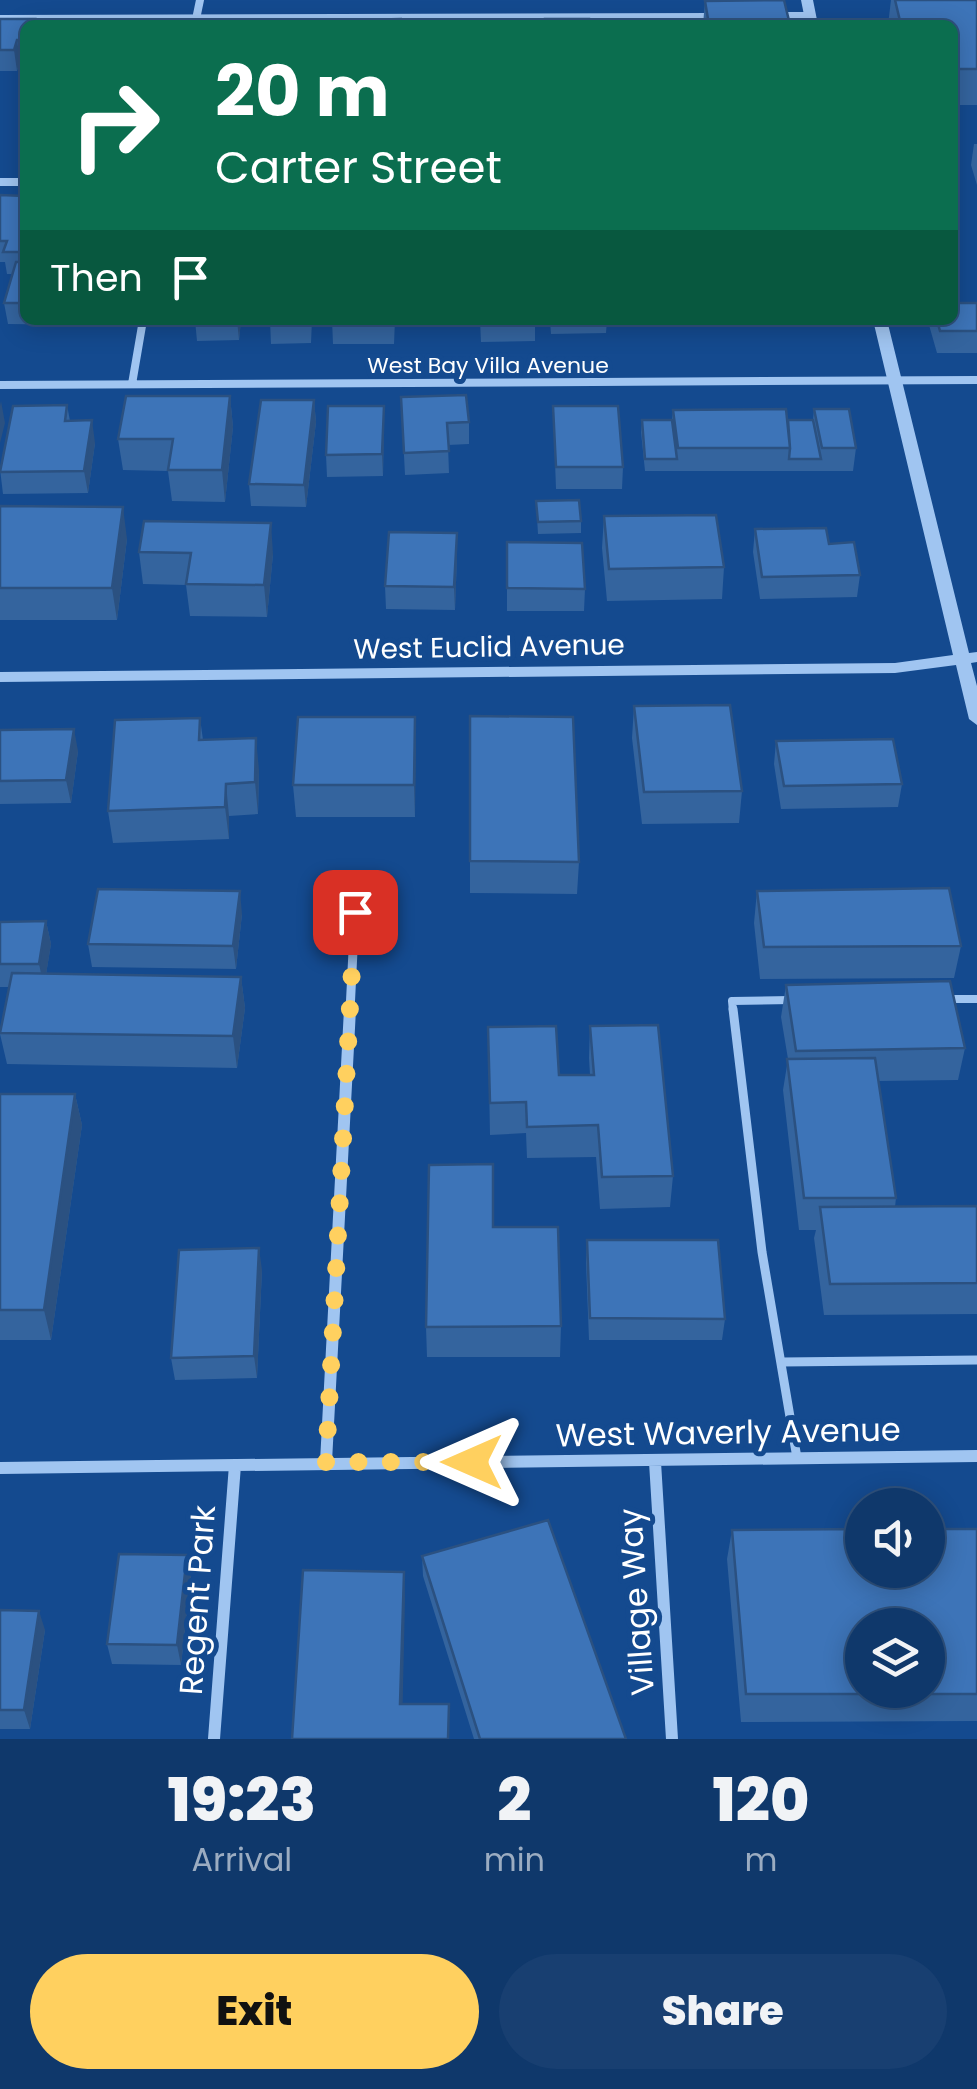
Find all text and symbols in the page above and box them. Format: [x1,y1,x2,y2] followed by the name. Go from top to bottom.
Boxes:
[215,42,390,141] text: 20 m
[50,60,180,190] icon: right
[215,136,502,199] text: Carter Street
[163,250,218,305] icon: arrive
[50,251,143,304] text: Then
[367,350,609,381] street label: West Bay Villa Avenue
[353,625,625,669] street label: West Euclid Avenue
[313,870,398,955] pin
[328,885,383,940] icon: arrive
[555,1406,901,1458] street label: West Waverly Avenue
[420,1410,524,1514] position arrow
[845,1488,945,1708] map controls
[845,1488,945,1588] button: sound
[168,1503,226,1696] street label: Regent Park
[607,1507,665,1697] street label: Village Way
[845,1608,945,1708] button: layers
[168,1758,316,1842] text: 19:23
[497,1758,531,1842] text: 2
[713,1758,809,1842] text: 120
[191,1837,292,1882] text: Arrival
[484,1837,545,1882] text: min
[745,1837,777,1882] text: m
[30,1954,479,2069] button: Exit
[499,1954,947,2069] button: Share

